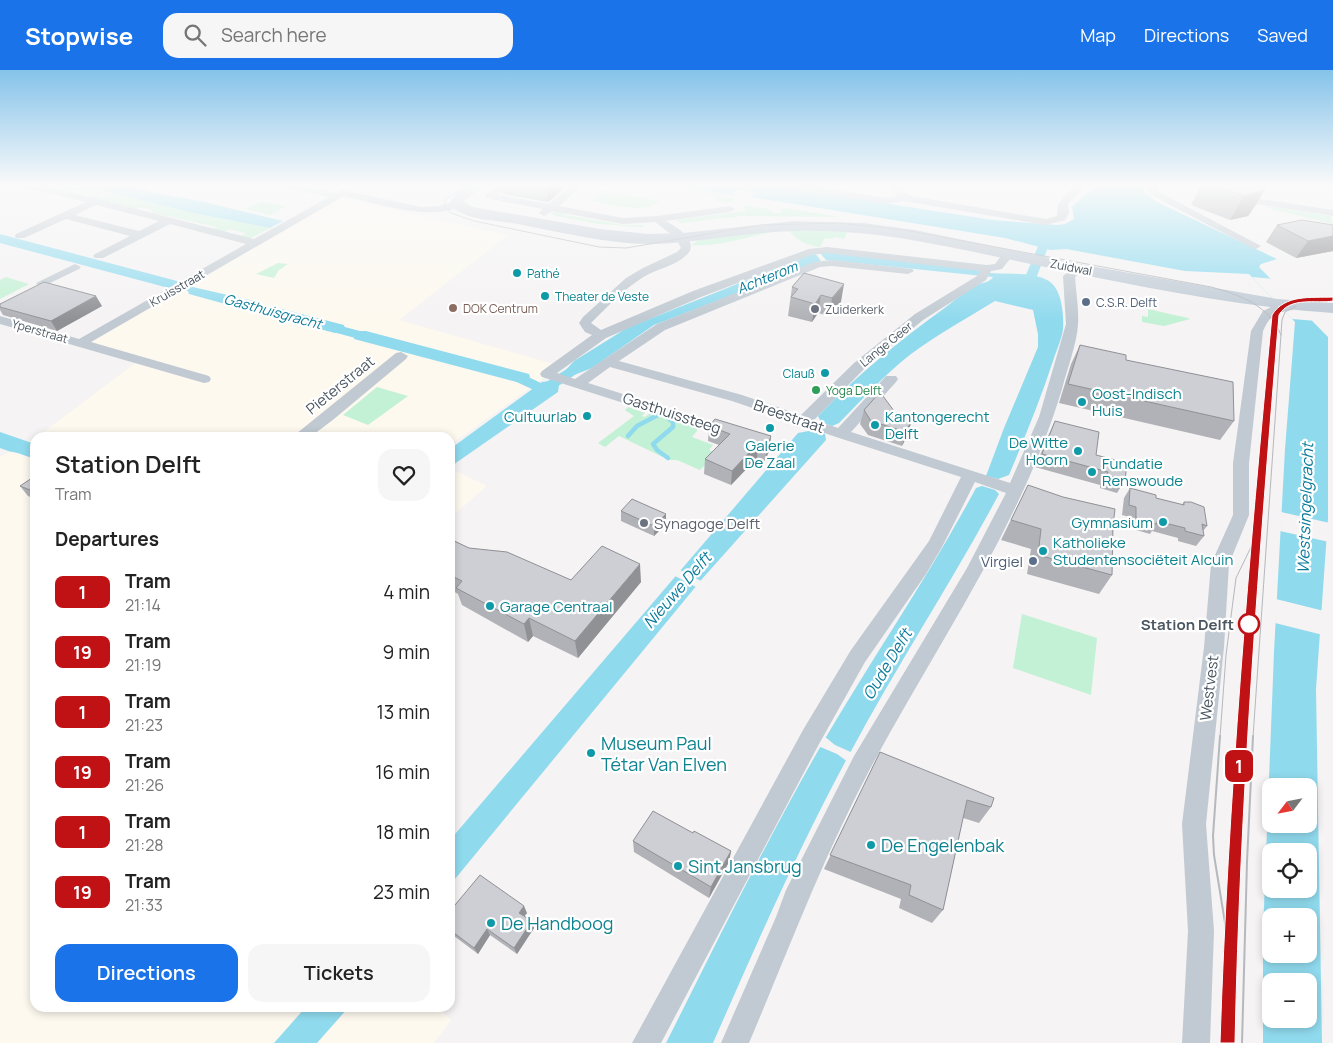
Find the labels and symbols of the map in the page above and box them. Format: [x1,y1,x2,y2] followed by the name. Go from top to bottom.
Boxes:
[1048,255,1094,279] street label: Zuidwal
[734,256,801,298] water label: Achterom
[146,265,208,311] street label: Kruisstraat
[527,265,560,282] place label: Pathé
[511,267,523,279] marker: Pathé
[555,288,649,305] place label: Theater de Veste
[222,289,325,334] water label: Gasthuisgracht
[539,290,551,302] marker: Theater de Veste
[1096,294,1157,311] place label: C.S.R. Delft
[1080,296,1092,308] marker: C.S.R. Delft
[463,300,538,317] place label: DOK Centrum
[825,301,885,318] place label: Zuiderkerk
[447,302,459,314] marker: DOK Centrum
[809,303,821,315] marker: Zuiderkerk
[10,315,70,347] street label: Yperstraat
[856,317,916,371] street label: Lange Geer
[301,351,379,419] street label: Pieterstraat
[783,365,815,382] place label: Clauß
[819,367,831,379] marker: Clauß
[826,382,882,399] place label: Yoga Delft
[1092,383,1182,421] place label: Oost-Indisch Huis
[810,384,822,396] marker: Yoga Delft
[620,387,724,439] street label: Gasthuissteeg
[751,394,827,438] street label: Breestraat
[1076,396,1088,408] marker: Oost-Indisch Huis
[504,406,577,427] place label: Cultuurlab
[885,406,990,444] place label: Kantongerecht Delft
[581,410,593,422] marker: Cultuurlab
[869,419,881,431] marker: Kantongerecht Delft
[764,422,776,434] marker: Galerie De Zaal
[1009,432,1068,470] place label: De Witte Hoorn
[744,435,796,473] place label: Galerie De Zaal
[1292,441,1318,574] water label: Westsingelgracht
[1072,445,1084,457] marker: De Witte Hoorn
[1102,453,1183,491] place label: Fundatie Renswoude
[1086,466,1098,478] marker: Fundatie Renswoude
[1072,512,1153,533] place label: Gymnasium
[654,513,760,534] place label: Synagoge Delft
[1157,516,1169,528] marker: Gymnasium
[638,517,650,529] marker: Synagoge Delft
[1053,532,1233,570] place label: Katholieke Studentensociëteit Alcuin
[1037,545,1049,557] marker: Katholieke Studentensociëteit Alcuin
[638,546,717,633] water label: Nieuwe Delft
[981,551,1023,572] place label: Virgiel
[1027,555,1039,567] marker: Virgiel
[500,596,612,617] place label: Garage Centraal
[484,600,496,612] marker: Garage Centraal
[1238,613,1260,635] marker: Station Delft
[1141,614,1234,635] place label: Station Delft
[857,623,918,704] water label: Oude Delft
[1195,654,1223,722] street label: Westvest
[601,731,727,776] place label: Museum Paul Tétar Van Elven
[585,747,597,759] marker: Museum Paul Tétar Van Elven
[1223,750,1255,782] line badge: 1
[1262,778,1318,832] north arrow
[881,833,1005,857] place label: De Engelenbak
[865,839,877,851] marker: De Engelenbak
[688,854,802,878] place label: Sint Jansbrug
[672,860,684,872] marker: Sint Jansbrug
[501,911,613,935] place label: De Handboog
[485,917,497,929] marker: De Handboog

